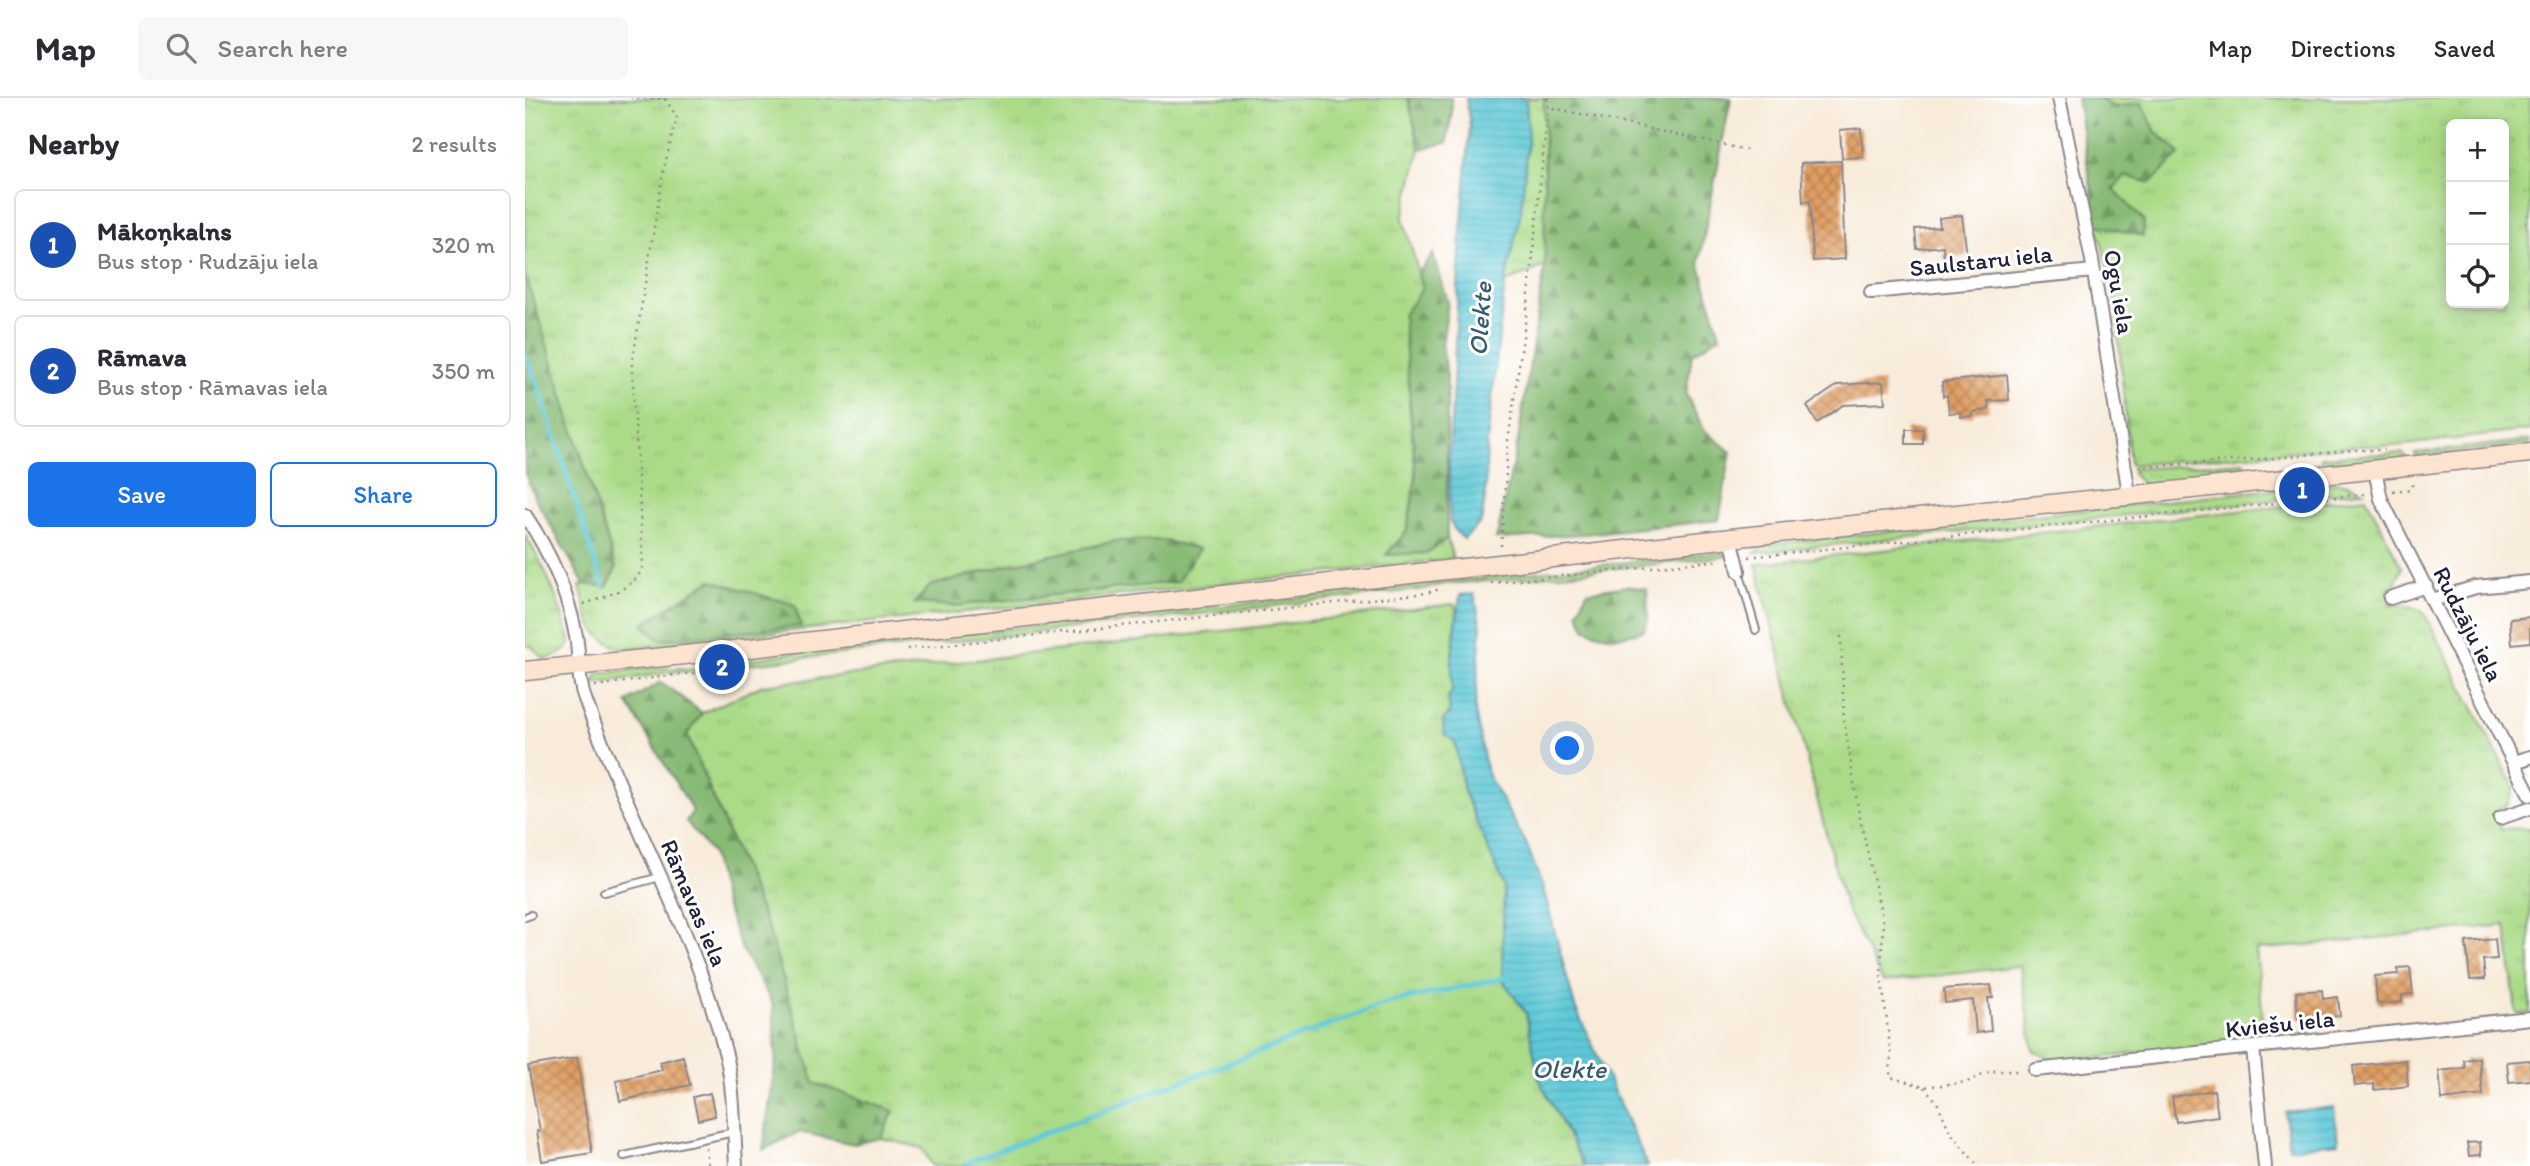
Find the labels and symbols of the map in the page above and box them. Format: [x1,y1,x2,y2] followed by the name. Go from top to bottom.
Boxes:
[1908,239,2054,282] street label: Saulstaru iela
[2098,247,2141,337] street label: Ogu iela
[1461,279,1499,357] water label: Olekte
[2279,464,2325,516] pin: 1
[2427,561,2510,686] street label: Rudzāju iela
[699,641,745,693] pin: 2
[1550,731,1584,765] your location
[655,835,734,971] street label: Rāmavas iela
[2224,1003,2337,1044] street label: Kviešu iela
[1532,1053,1608,1085] water label: Olekte

